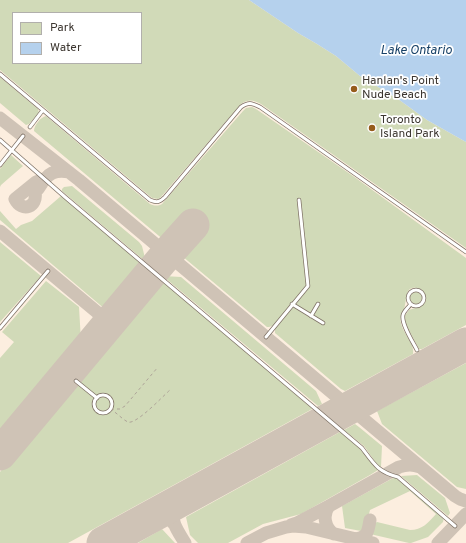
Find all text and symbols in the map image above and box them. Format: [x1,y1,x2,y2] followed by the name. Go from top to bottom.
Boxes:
[12,12,142,64] legend
[50,20,75,36] text: Park
[50,40,82,56] text: Water
[380,43,452,59] water label: Lake Ontario
[362,75,439,103] place label: Hanlan's Point Nude Beach
[349,84,359,94] marker: Hanlan's Point Nude Beach
[380,114,440,142] place label: Toronto Island Park
[367,123,377,133] marker: Toronto Island Park

